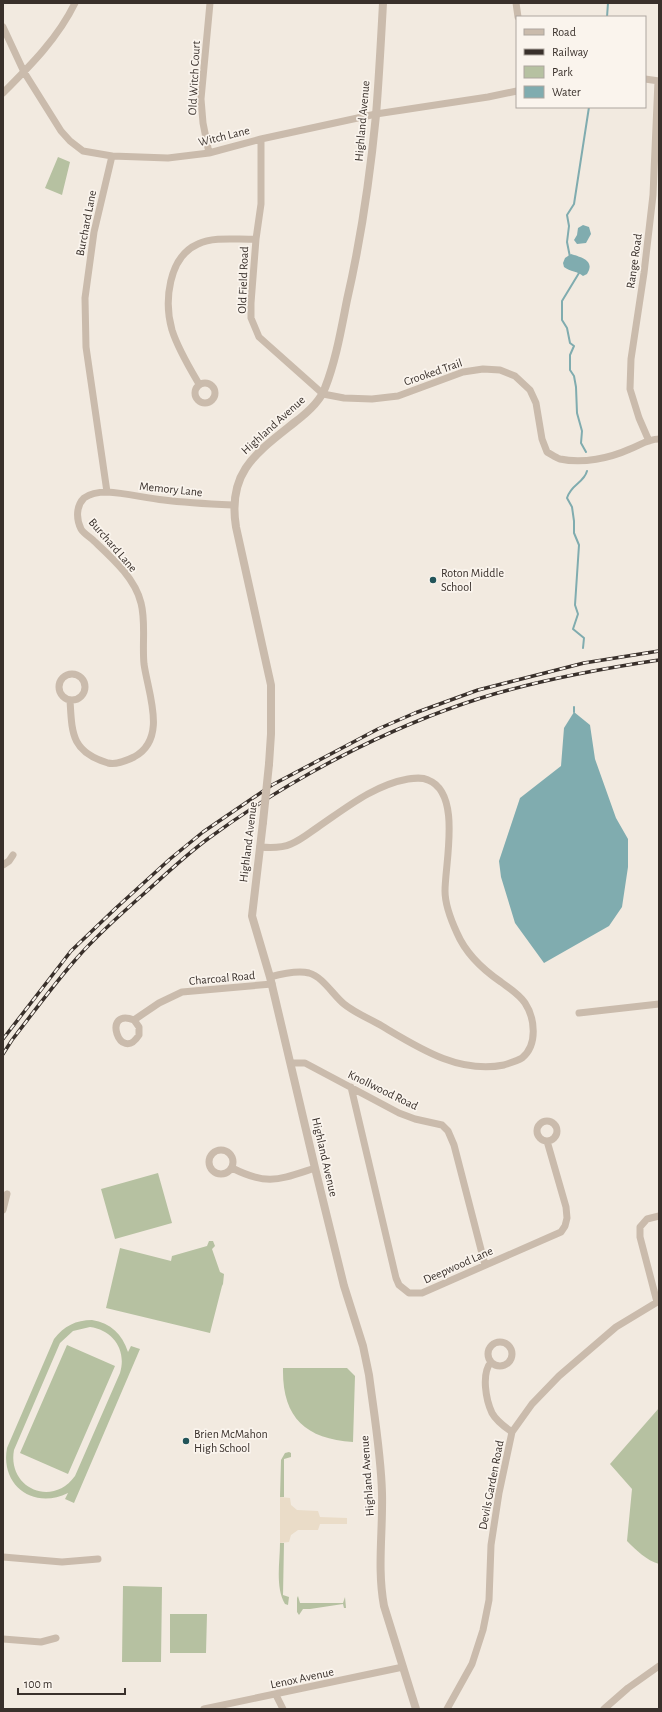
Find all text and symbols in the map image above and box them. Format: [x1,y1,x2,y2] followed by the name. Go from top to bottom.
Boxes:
[516,16,646,108] legend
[552,26,576,38] text: Road
[186,40,202,116] street label: Old Witch Court
[552,46,588,59] text: Railway
[552,66,573,78] text: Park
[352,80,372,162] street label: Highland Avenue
[552,86,581,98] text: Water
[197,124,251,148] street label: Witch Lane
[74,189,98,257] street label: Burchard Lane
[624,233,644,289] street label: Range Road
[236,246,250,314] street label: Old Field Road
[402,356,464,388] street label: Crooked Trail
[239,393,307,457] street label: Highland Avenue
[139,480,203,499] street label: Memory Lane
[87,516,139,574] street label: Burchard Lane
[441,567,504,593] place label: Roton Middle School
[428,575,438,585] marker: Roton Middle School
[237,801,259,883] street label: Highland Avenue
[188,969,256,987] street label: Charcoal Road
[346,1068,420,1112] street label: Knollwood Road
[310,1116,340,1198] street label: Highland Avenue
[421,1244,495,1286] street label: Deepwood Lane
[194,1428,268,1454] place label: Brien McMahon High School
[358,1435,376,1517] street label: Highland Avenue
[181,1436,191,1446] marker: Brien McMahon High School
[476,1439,506,1531] street label: Devils Garden Road
[269,1665,335,1691] street label: Lenox Avenue
[18,1670,125,1696] scale bar
[24,1678,52,1690] text: 100 m

